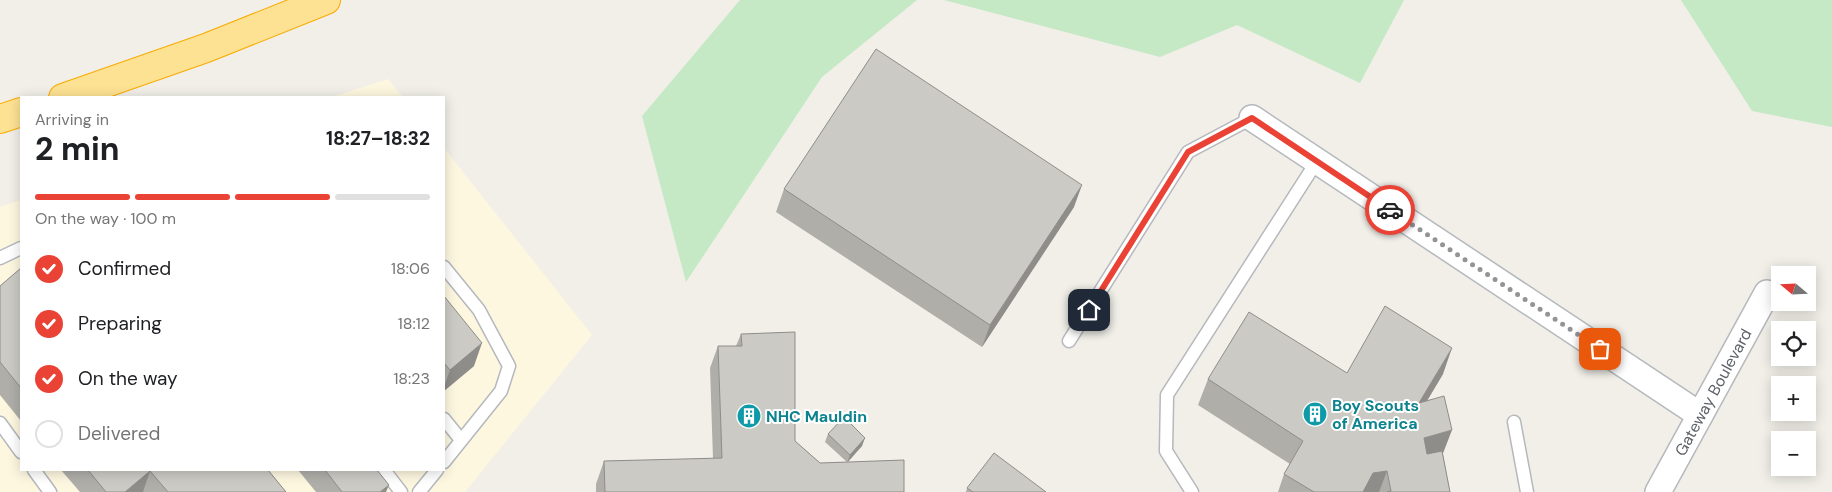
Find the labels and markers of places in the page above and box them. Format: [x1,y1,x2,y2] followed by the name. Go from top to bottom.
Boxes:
[1068,289,1110,331] pin
[1579,328,1621,370] pin
[1332,395,1419,434] place label: Boy Scouts of America
[1302,401,1328,427] building icon: Boy Scouts of America
[736,403,762,429] building icon: NHC Mauldin
[766,406,867,427] place label: NHC Mauldin

